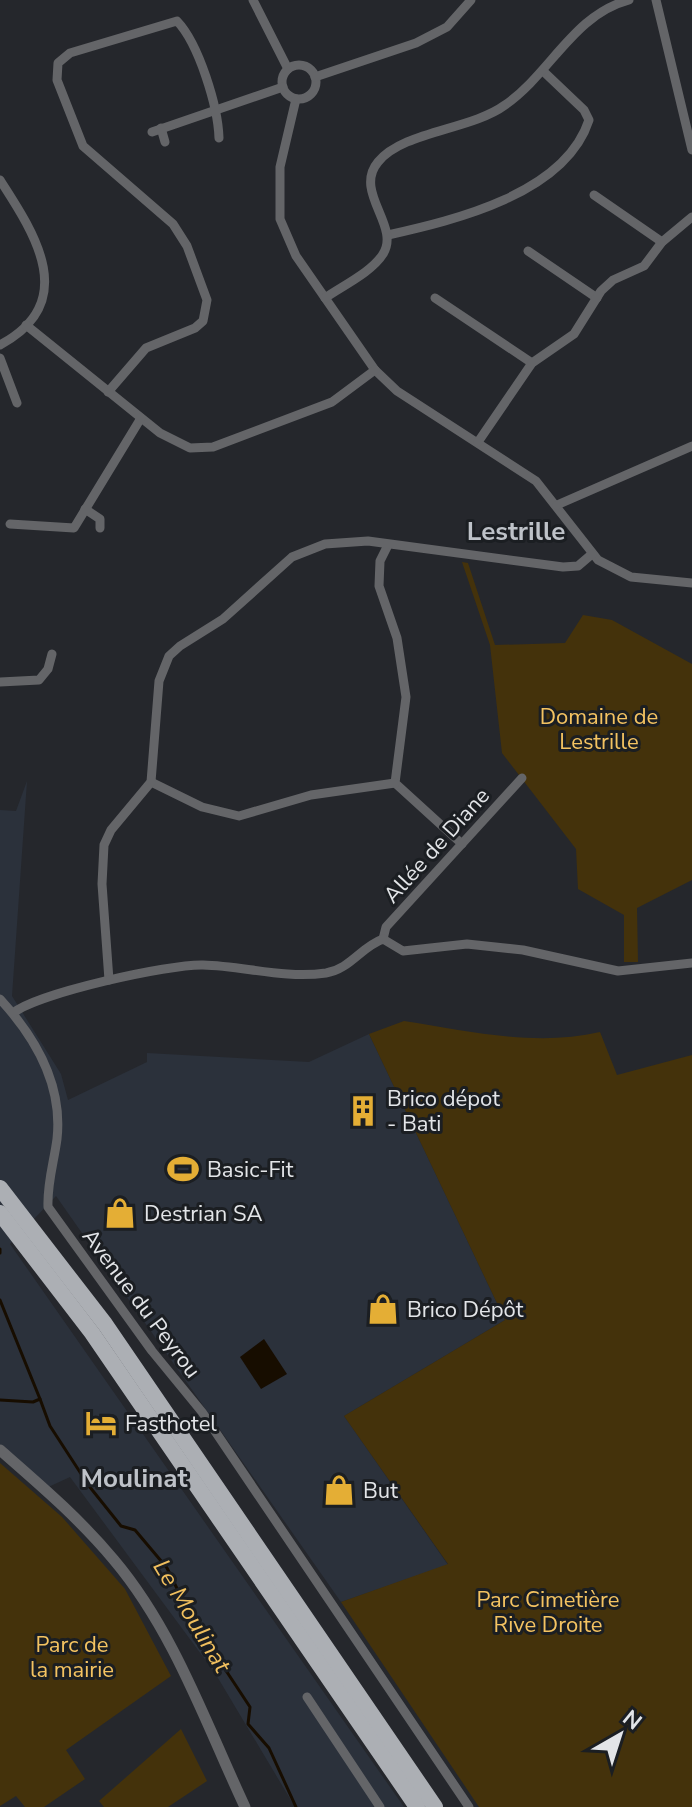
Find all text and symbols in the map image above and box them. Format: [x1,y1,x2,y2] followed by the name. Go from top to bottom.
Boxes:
[467,514,565,549] district label: Lestrille
[540,702,658,757] park label: Domaine de Lestrille
[377,782,497,910] street label: Allée de Diane
[387,1084,500,1139] place label: Brico dépot - Bati
[346,1094,380,1128] building icon: Brico dépot - Bati
[166,1152,200,1186] sports icon: Basic-Fit
[207,1155,294,1185] place label: Basic-Fit
[103,1196,137,1230] shop icon: Destrian SA
[144,1199,263,1229] place label: Destrian SA
[75,1223,207,1384] street label: Avenue du Peyrou
[366,1292,400,1326] shop icon: Brico Dépôt
[407,1295,524,1325] place label: Brico Dépôt
[84,1406,118,1440] hotel icon: Fasthotel
[125,1409,217,1439] place label: Fasthotel
[81,1461,188,1496] district label: Moulinat
[322,1473,356,1507] shop icon: But
[363,1476,398,1506] place label: But
[146,1553,239,1679] water label: Le Moulinat
[476,1585,620,1640] park label: Parc Cimetière Rive Droite
[30,1630,114,1685] park label: Parc de la mairie
[580,1695,660,1775] north arrow
[616,1703,648,1737] text: N

